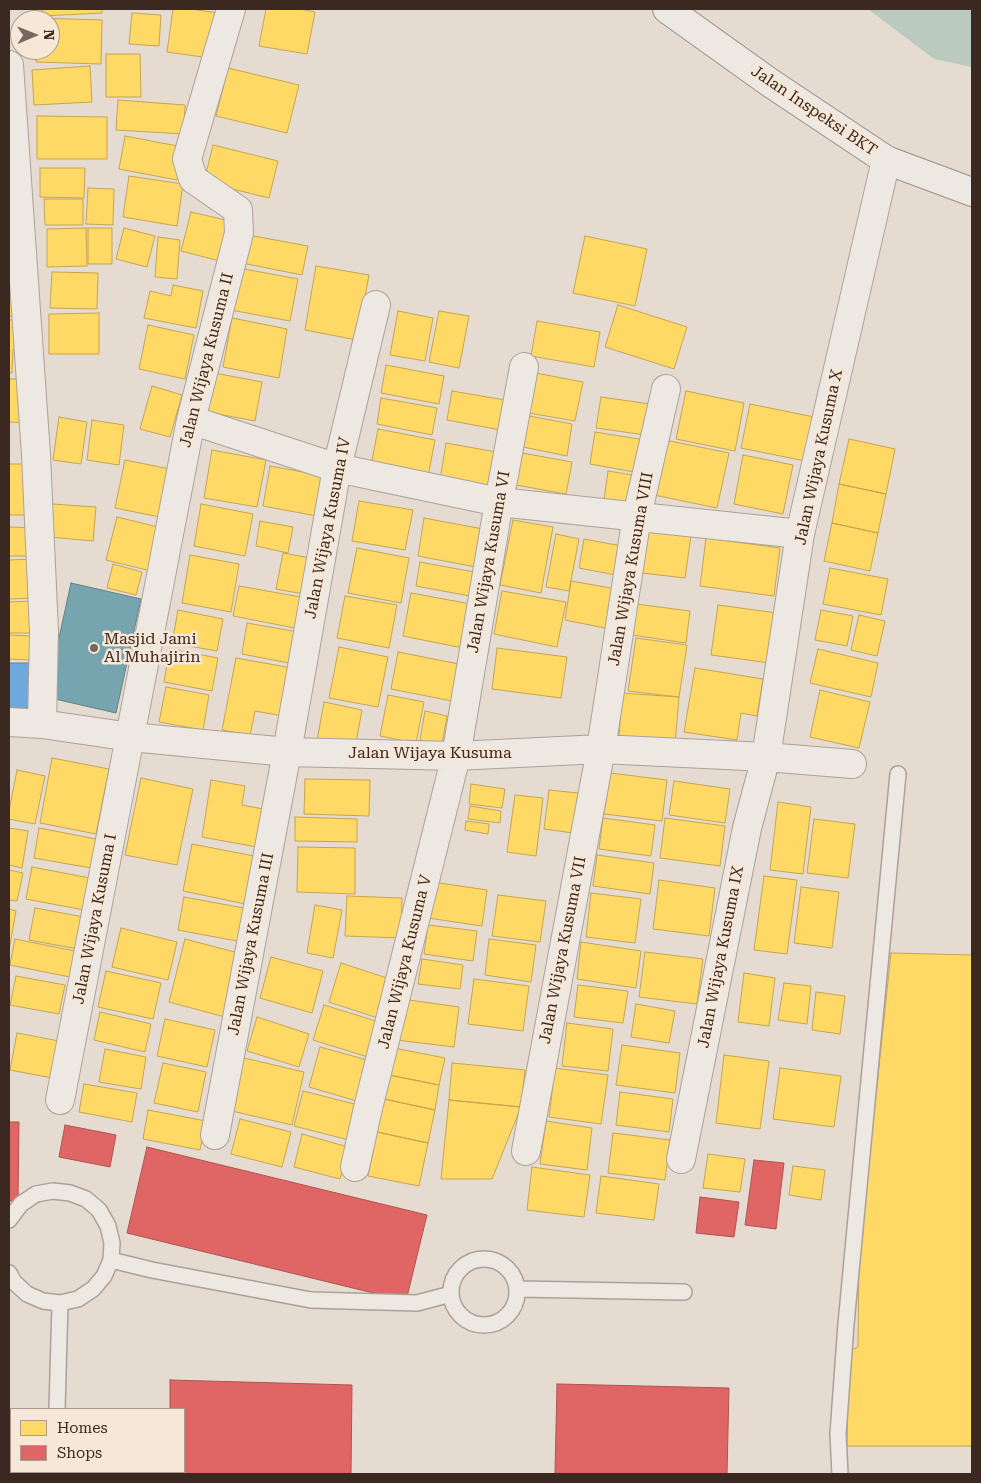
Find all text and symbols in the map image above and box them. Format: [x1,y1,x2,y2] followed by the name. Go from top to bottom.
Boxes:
[10,10,60,60] north arrow
[41,29,57,40] text: N
[747,62,881,160] street label: Jalan Inspeksi BKT
[176,271,238,449] street label: Jalan Wijaya Kusuma II
[791,367,847,547] street label: Jalan Wijaya Kusuma X
[301,436,355,620] street label: Jalan Wijaya Kusuma IV
[464,469,514,655] street label: Jalan Wijaya Kusuma VI
[604,471,658,667] street label: Jalan Wijaya Kusuma VIII
[104,629,200,667] place label: Masjid Jami Al Muhajirin
[88,642,100,654] marker: Masjid Jami Al Muhajirin
[348,743,512,763] street label: Jalan Wijaya Kusuma
[69,832,121,1006] street label: Jalan Wijaya Kusuma I
[224,851,278,1037] street label: Jalan Wijaya Kusuma III
[535,855,591,1045] street label: Jalan Wijaya Kusuma VII
[694,864,748,1050] street label: Jalan Wijaya Kusuma IX
[374,873,436,1051] street label: Jalan Wijaya Kusuma V
[10,1408,185,1473] legend
[57,1419,108,1437] text: Homes
[57,1444,102,1462] text: Shops

